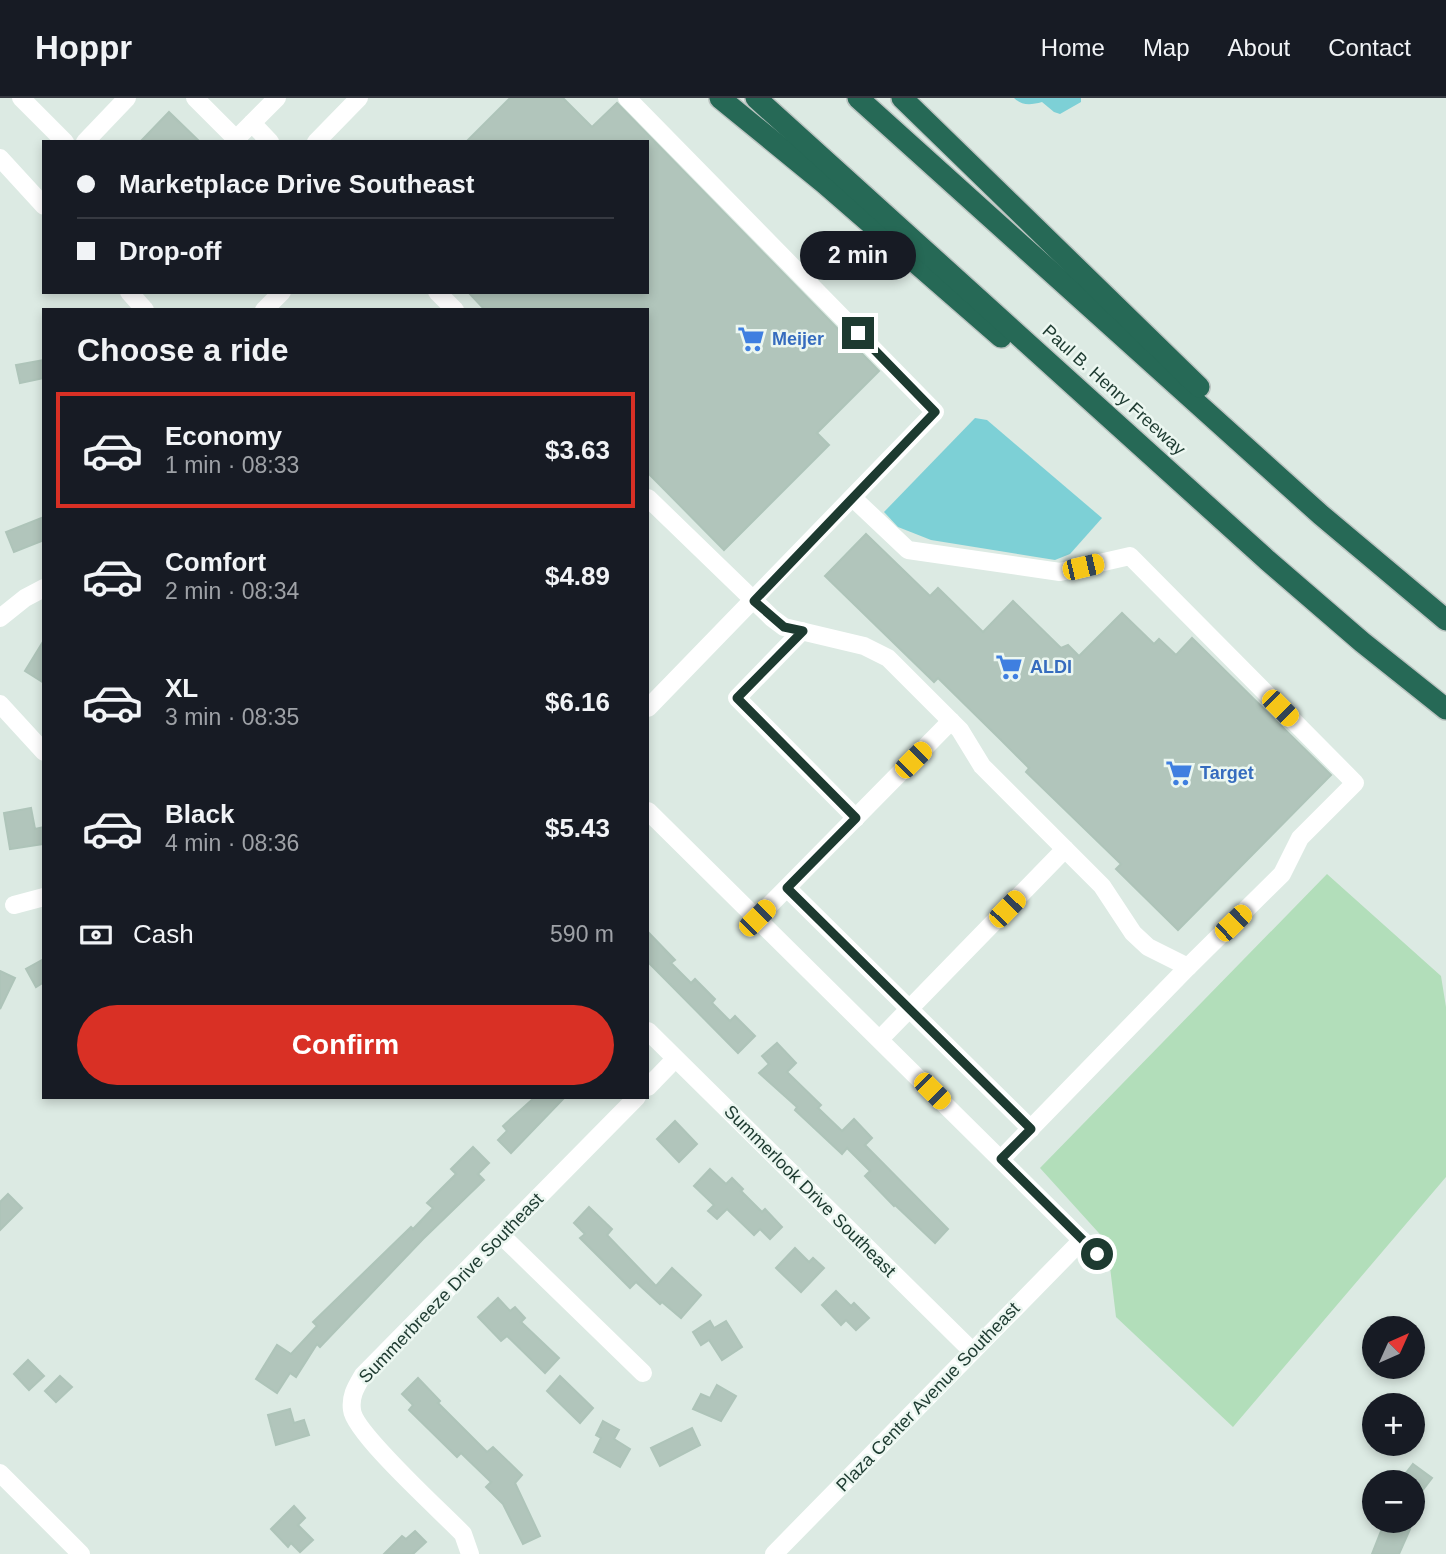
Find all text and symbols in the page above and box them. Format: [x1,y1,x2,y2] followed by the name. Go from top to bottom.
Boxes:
[35,29,132,66] text: Hoppr
[1041,34,1105,61] text: Home
[1143,34,1190,61] text: Map
[1228,34,1290,61] text: About
[1328,34,1411,61] text: Contact
[119,169,474,199] text: Marketplace Drive Southeast
[800,232,916,280] callout: 2 min
[119,236,222,266] text: Drop-off
[828,242,888,268] text: 2 min
[842,317,874,349] route end
[1039,321,1189,459] street label: Paul B. Henry Freeway
[736,324,766,354] supermarket icon: Meijer
[772,329,824,349] place label: Meijer
[77,332,289,368] text: Choose a ride
[81,419,144,482] icon: car
[165,421,282,451] text: Economy
[545,435,610,465] text: $3.63
[165,452,299,478] text: 1 min · 08:33
[81,545,144,608] icon: car
[165,547,266,577] text: Comfort
[1061,552,1106,582] car
[545,561,610,591] text: $4.89
[165,578,299,604] text: 2 min · 08:34
[994,652,1024,682] supermarket icon: ALDI
[1030,657,1072,677] place label: ALDI
[81,671,144,734] icon: car
[165,673,198,703] text: XL
[1258,686,1303,730] car
[545,687,610,717] text: $6.16
[165,704,299,730] text: 3 min · 08:35
[891,738,936,782] car
[1164,758,1194,788] supermarket icon: Target
[1200,763,1254,783] place label: Target
[81,797,144,860] icon: car
[165,799,234,829] text: Black
[545,813,610,843] text: $5.43
[165,830,299,856] text: 4 min · 08:36
[985,887,1030,931] car
[735,896,780,940] car
[1211,901,1256,945] car
[77,916,115,954] icon: cash
[133,919,194,949] text: Cash
[550,921,614,947] text: 590 m
[77,1005,614,1085] button: Confirm
[910,1069,955,1113] car
[720,1101,900,1281] street label: Summerlook Drive Southeast
[355,1189,547,1387] street label: Summerbreeze Drive Southeast
[1081,1238,1113,1270] route start
[832,1298,1024,1496] street label: Plaza Center Avenue Southeast
[1362,1316,1424,1379] north arrow
[1362,1316,1425,1533] map controls
[1362,1393,1425,1456] button: +
[1362,1470,1425,1533] button: −

